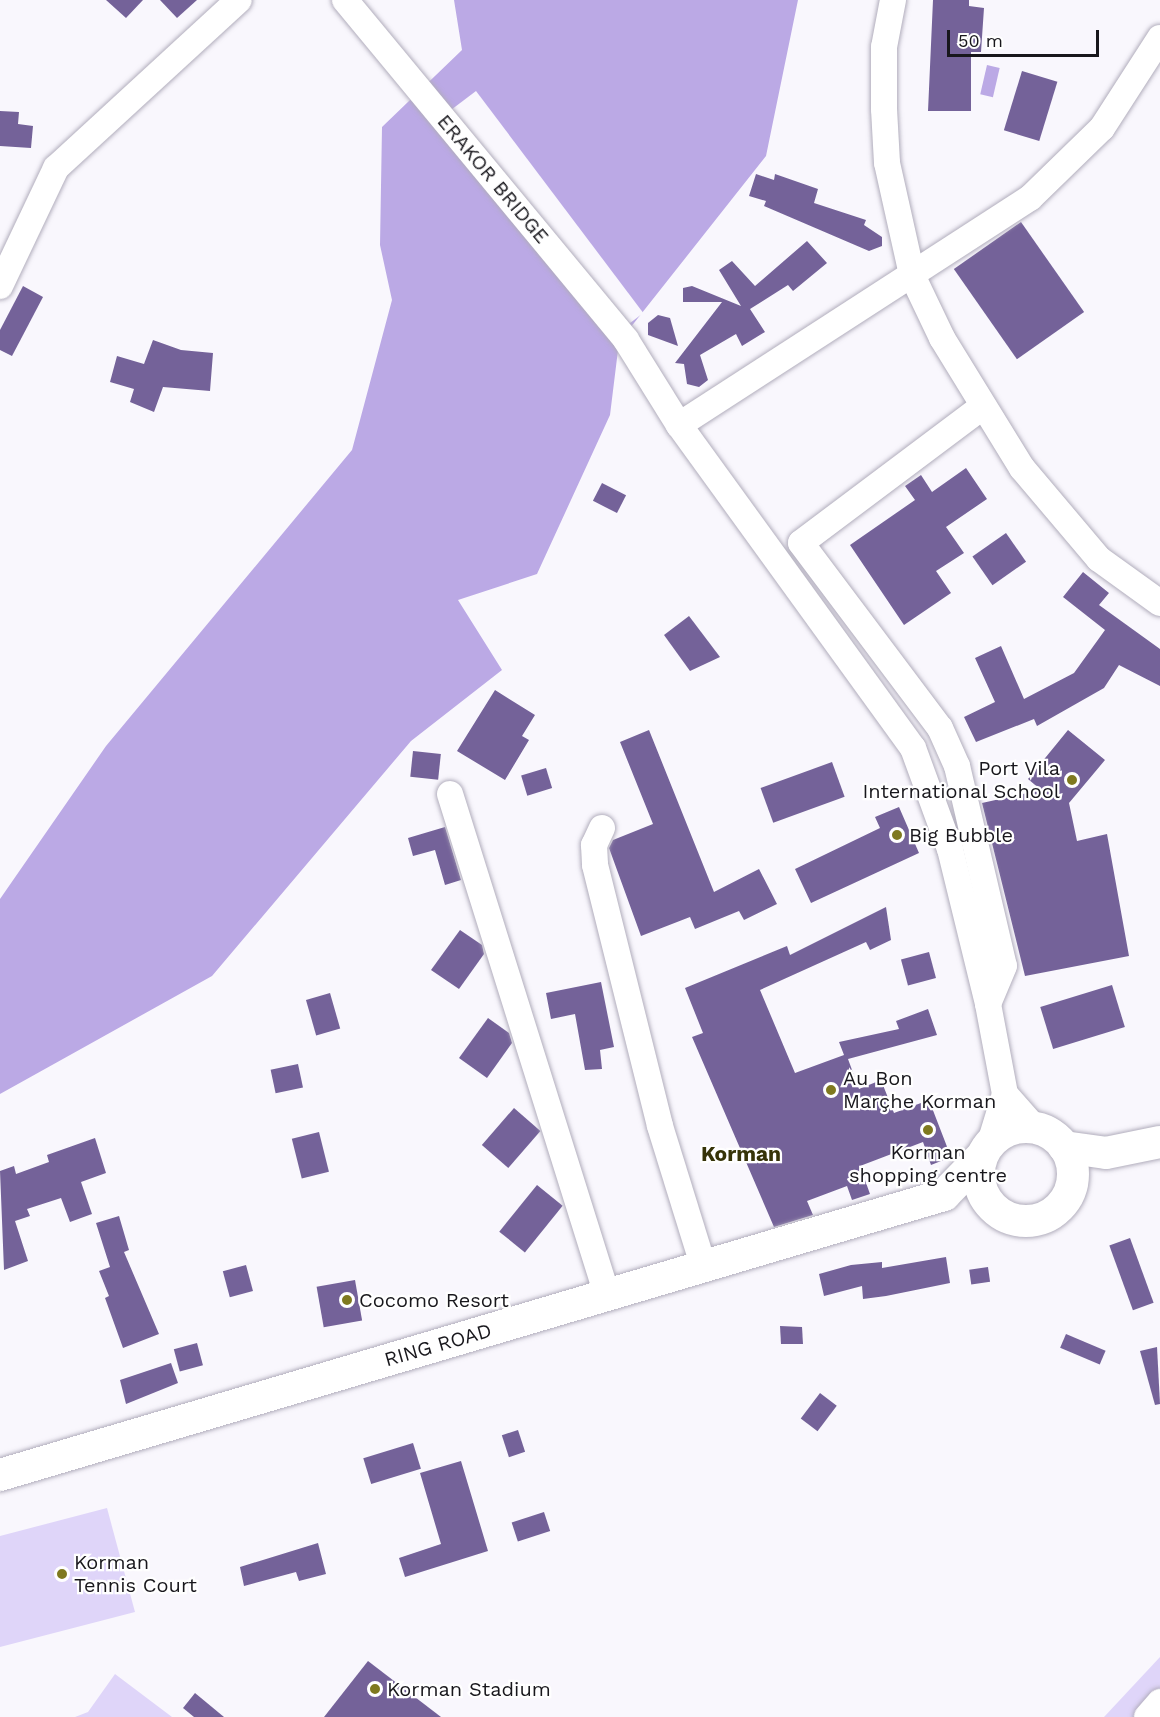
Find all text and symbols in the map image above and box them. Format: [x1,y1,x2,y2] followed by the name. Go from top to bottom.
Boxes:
[950,18,1102,56] scale bar
[958,30,1003,51] text: 50 m
[432,110,554,248] street label: ERAKOR BRIDGE
[862,756,1060,803] place label: Port Vila International School
[1065,773,1079,787] marker: Port Vila International School
[909,823,1013,847] place label: Big Bubble
[890,828,904,842] marker: Big Bubble
[843,1066,996,1113] place label: Au Bon Marçhe Korman
[824,1083,838,1097] marker: Au Bon Marçhe Korman
[921,1123,935,1137] marker: Korman shopping centre
[849,1140,1007,1187] place label: Korman shopping centre
[701,1141,781,1167] district label: Korman
[359,1288,509,1312] place label: Cocomo Resort
[340,1293,354,1307] marker: Cocomo Resort
[382,1318,494,1372] street label: RING ROAD
[74,1550,197,1597] place label: Korman Tennis Court
[55,1567,69,1581] marker: Korman Tennis Court
[387,1677,551,1701] place label: Korman Stadium
[368,1682,382,1696] marker: Korman Stadium

